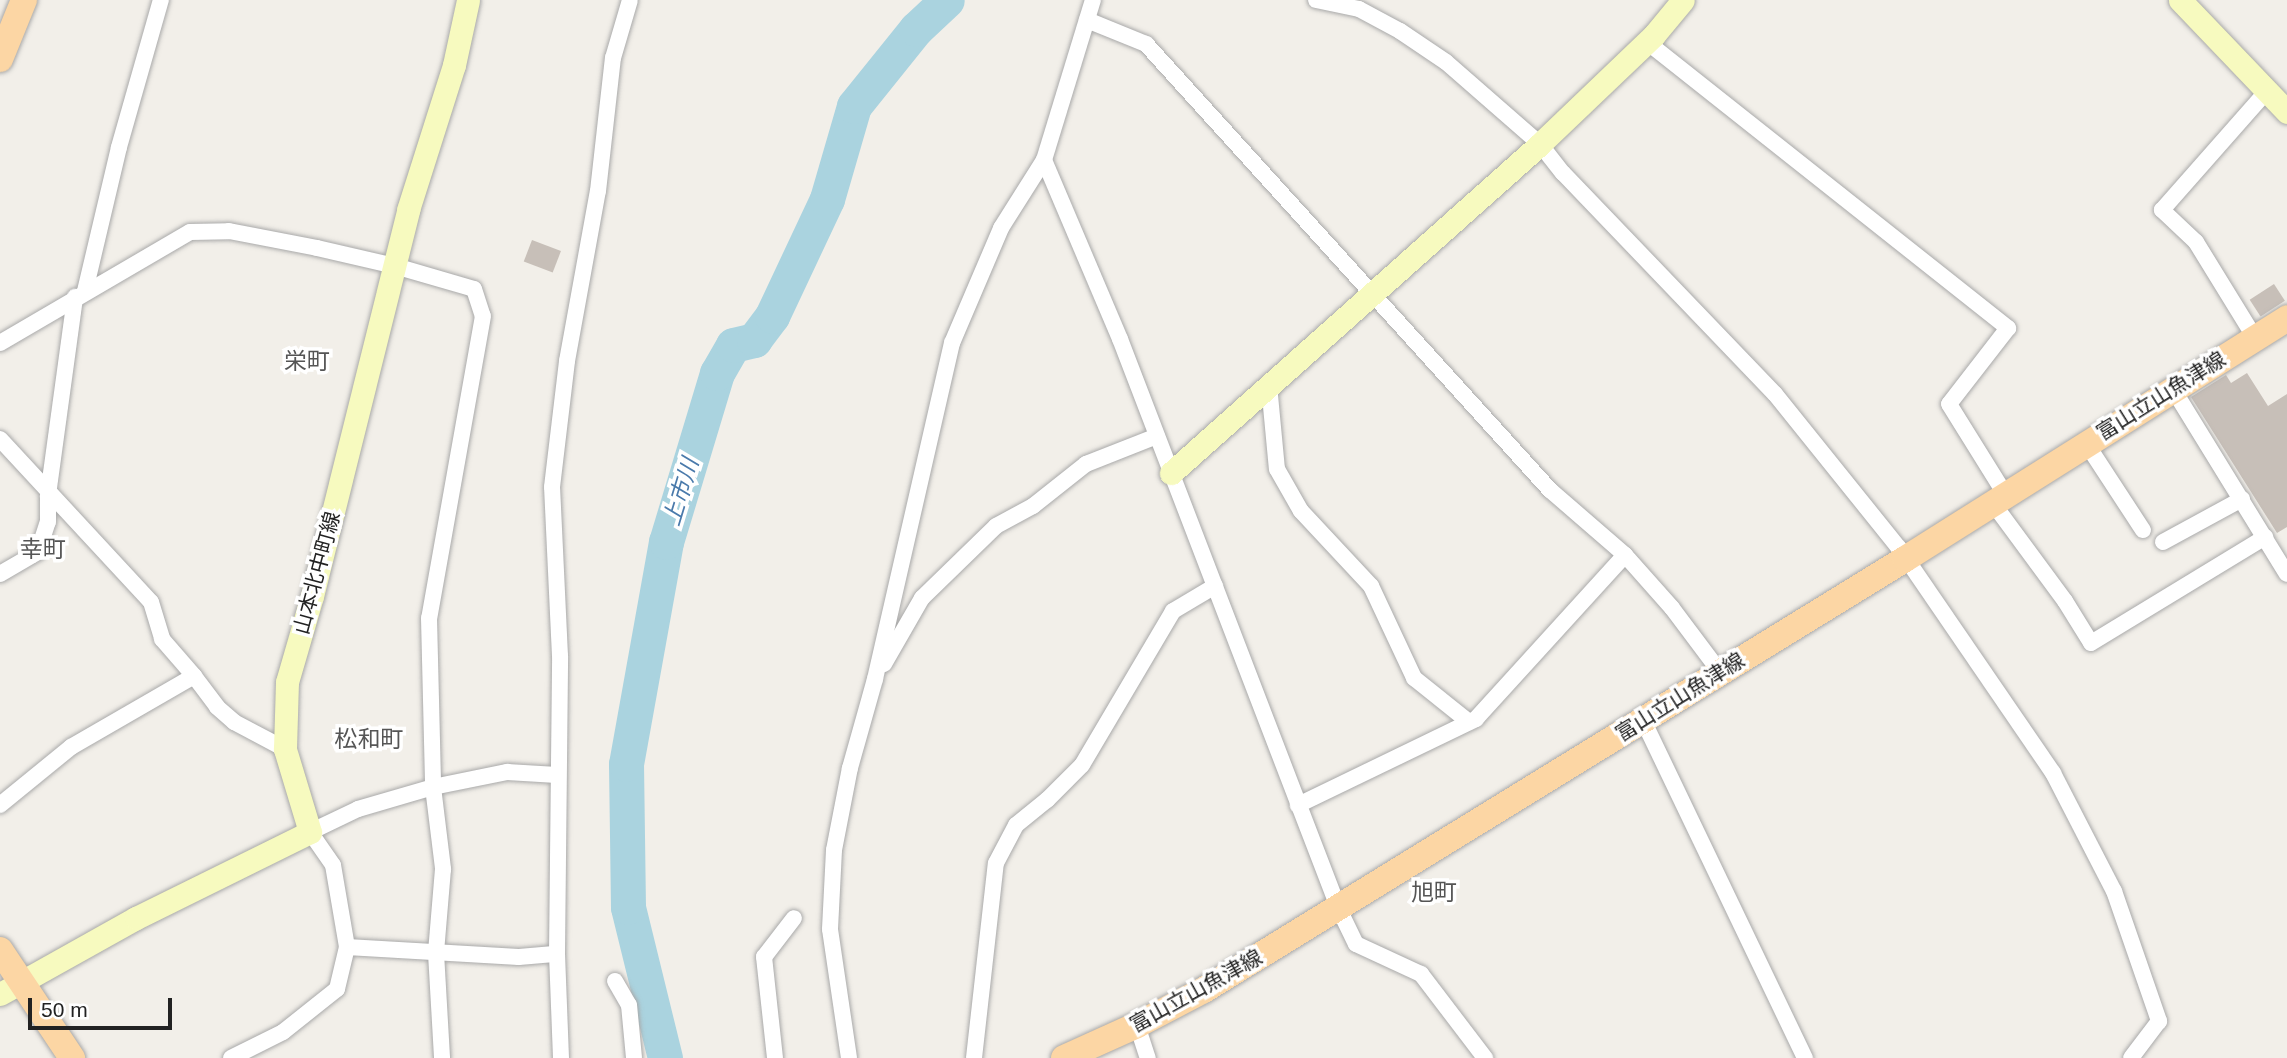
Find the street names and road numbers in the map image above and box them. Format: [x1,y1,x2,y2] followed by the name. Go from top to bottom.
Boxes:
[2092,346,2230,446] street label: 富山立山魚津線
[289,509,345,637] street label: 山本北中町線
[1611,647,1749,747] street label: 富山立山魚津線
[1126,944,1266,1038] street label: 富山立山魚津線

